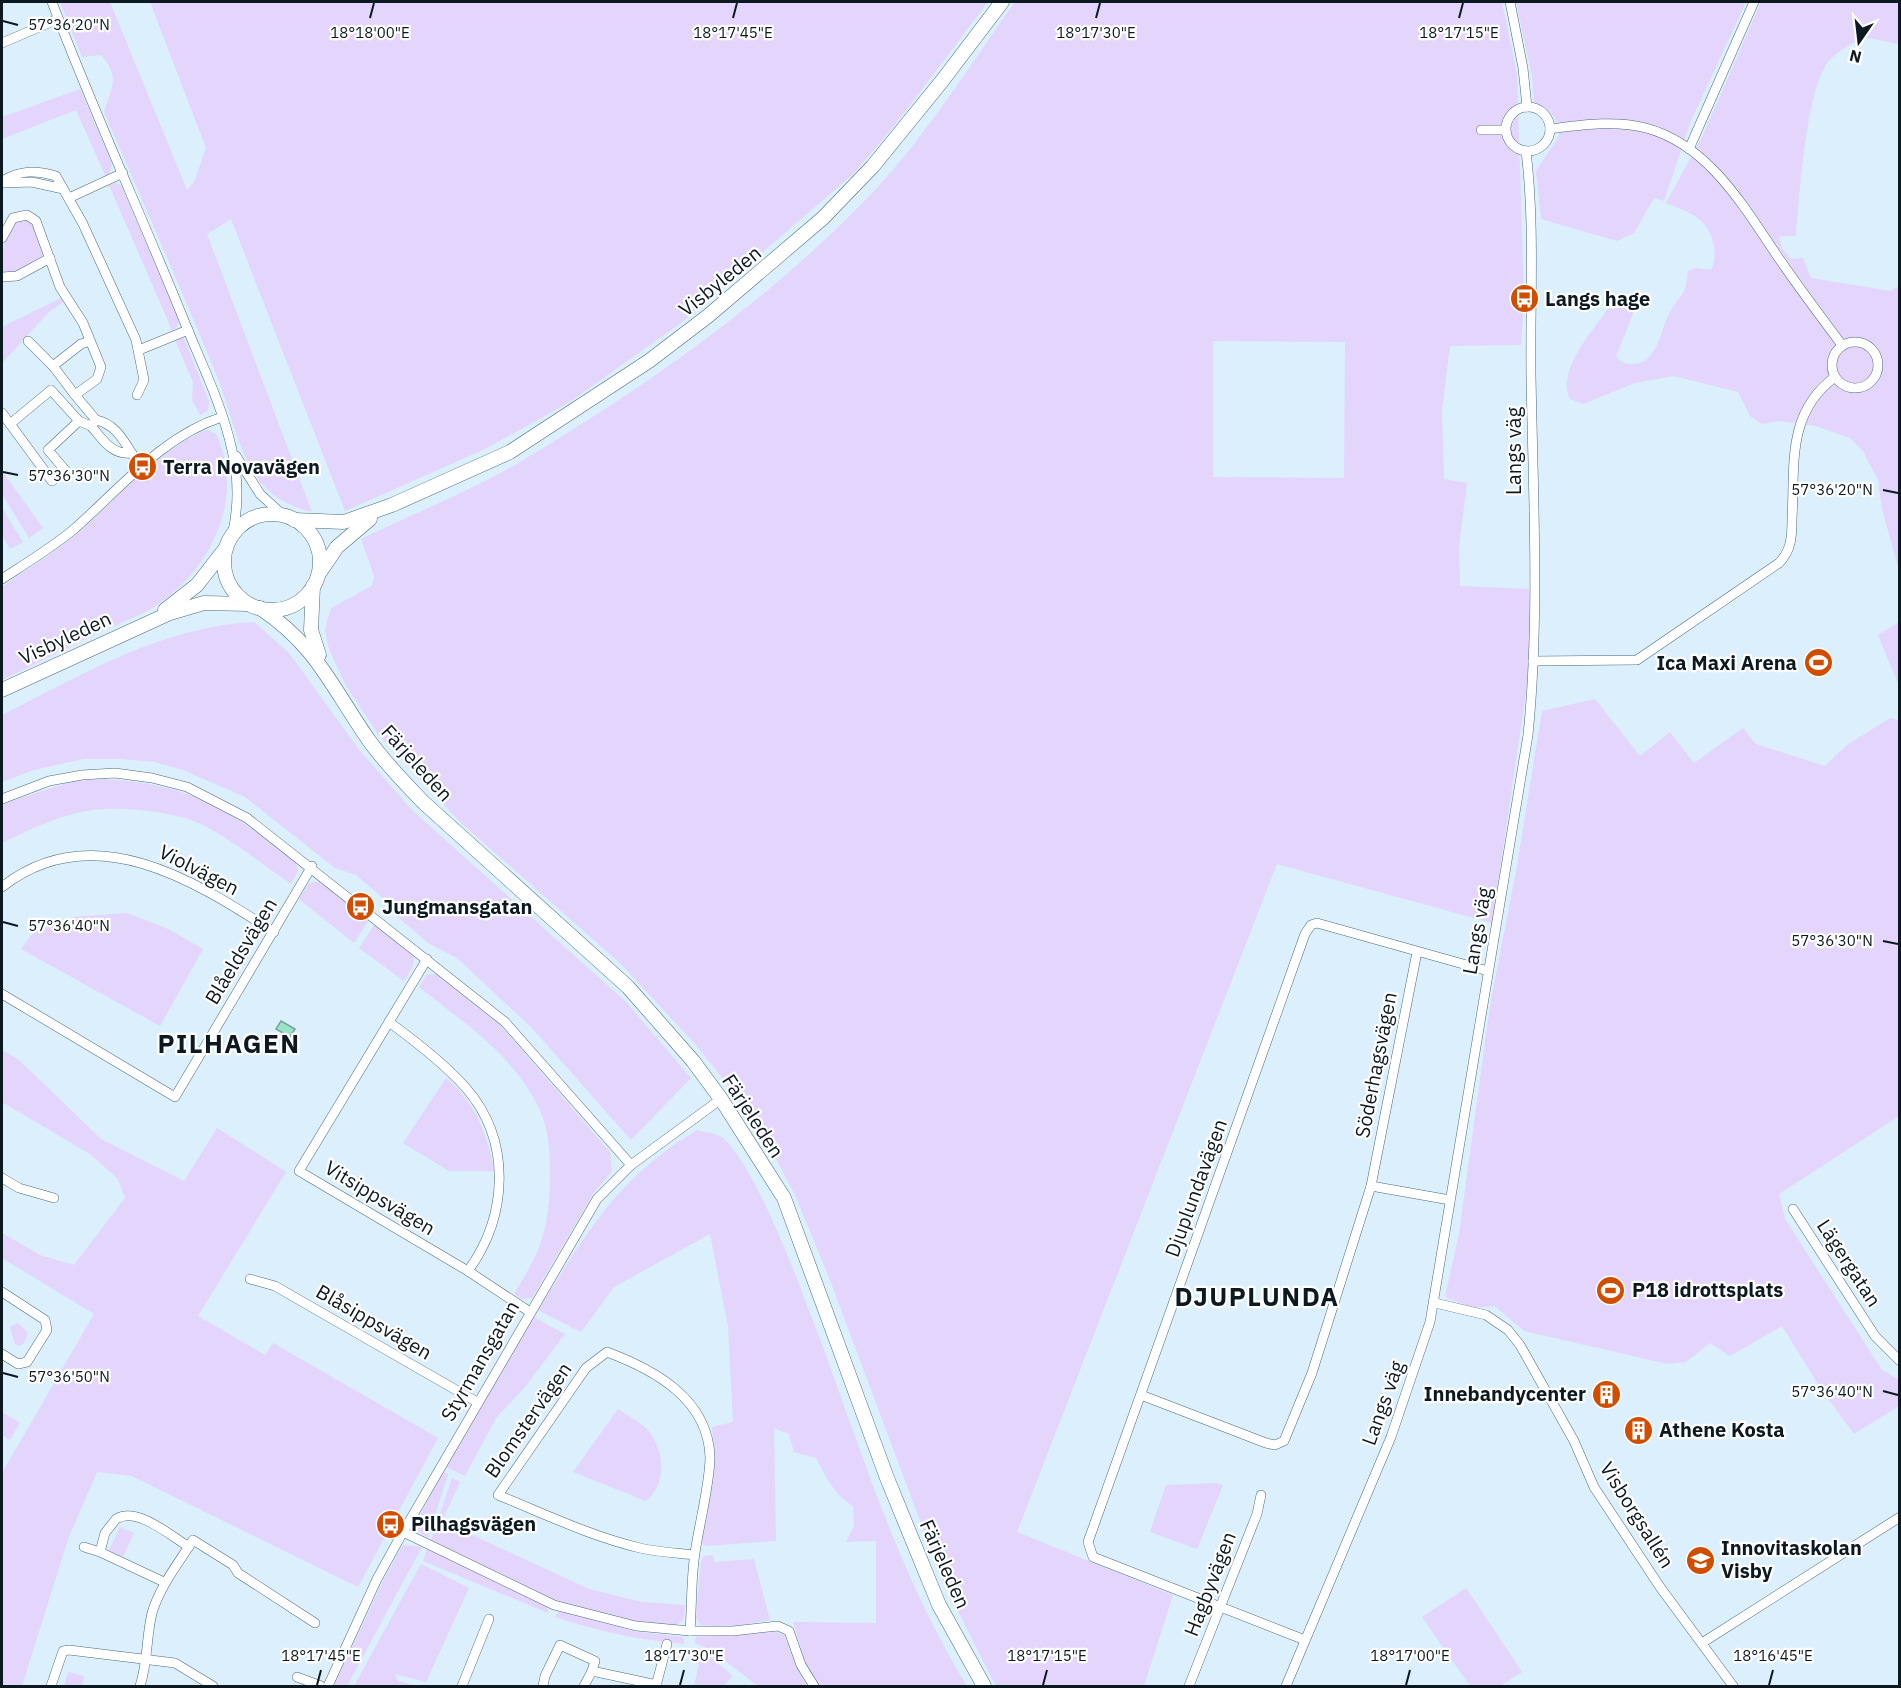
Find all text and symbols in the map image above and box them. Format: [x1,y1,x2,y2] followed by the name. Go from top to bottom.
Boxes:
[1829,12,1889,72] north arrow
[28,15,110,34] text: 57°36'20"N
[330,23,410,42] text: 18°18'00"E
[693,23,773,42] text: 18°17'45"E
[1056,23,1136,42] text: 18°17'30"E
[1419,23,1499,42] text: 18°17'15"E
[1847,45,1863,68] text: N
[673,239,767,322] street label: Visbyleden
[1508,283,1540,315] bus stop icon: Langs hage
[1545,285,1650,312] place label: Langs hage
[1500,407,1527,495] street label: Langs väg
[126,451,158,483] bus stop icon: Terra Novavägen
[163,453,320,480] place label: Terra Novavägen
[28,466,110,485] text: 57°36'30"N
[1791,480,1873,499] text: 57°36'20"N
[14,604,115,671] street label: Visbyleden
[1802,647,1834,679] sports icon: Ica Maxi Arena
[1656,649,1797,676] place label: Ica Maxi Arena
[376,718,459,807] street label: Färjeleden
[154,838,244,901] street label: Violvägen
[1456,885,1498,977] street label: Langs väg
[345,891,377,923] bus stop icon: Jungmansgatan
[198,892,283,1009] street label: Blåeldsvägen
[382,893,533,920] place label: Jungmansgatan
[28,916,110,935] text: 57°36'40"N
[1791,931,1873,950] text: 57°36'30"N
[1348,990,1403,1140] street label: Söderhagsvägen
[157,1026,301,1060] district label: PILHAGEN
[716,1069,791,1163] street label: Färjeleden
[1158,1115,1233,1260] street label: Djuplundavägen
[320,1154,441,1241] street label: Vitsippsvägen
[1811,1214,1888,1312] street label: Lägergatan
[1595,1274,1627,1306] sports icon: P18 idrottsplats
[1632,1276,1783,1303] place label: P18 idrottsplats
[311,1277,437,1366] street label: Blåsippsvägen
[1174,1279,1340,1313] district label: DJUPLUNDA
[434,1295,525,1426] street label: Styrmansgatan
[1355,1356,1410,1449] street label: Langs väg
[478,1357,577,1483] street label: Blomstervägen
[28,1367,110,1386] text: 57°36'50"N
[1591,1378,1623,1410] building icon: Innebandycenter
[1424,1380,1586,1407] place label: Innebandycenter
[1791,1382,1873,1401] text: 57°36'40"N
[1622,1414,1654,1446] building icon: Athene Kosta
[1659,1416,1785,1443] place label: Athene Kosta
[1594,1456,1681,1573] street label: Visborgsallén
[374,1508,406,1540] bus stop icon: Pilhagsvägen
[411,1510,536,1537] place label: Pilhagsvägen
[914,1515,977,1613] street label: Färjeleden
[1177,1528,1242,1640] street label: Hagbyvägen
[1721,1534,1862,1584] place label: Innovitaskolan Visby
[1684,1544,1716,1576] school or university icon: Innovitaskolan Visby
[281,1646,361,1665] text: 18°17'45"E
[644,1646,724,1665] text: 18°17'30"E
[1007,1646,1087,1665] text: 18°17'15"E
[1370,1646,1450,1665] text: 18°17'00"E
[1733,1646,1813,1665] text: 18°16'45"E

